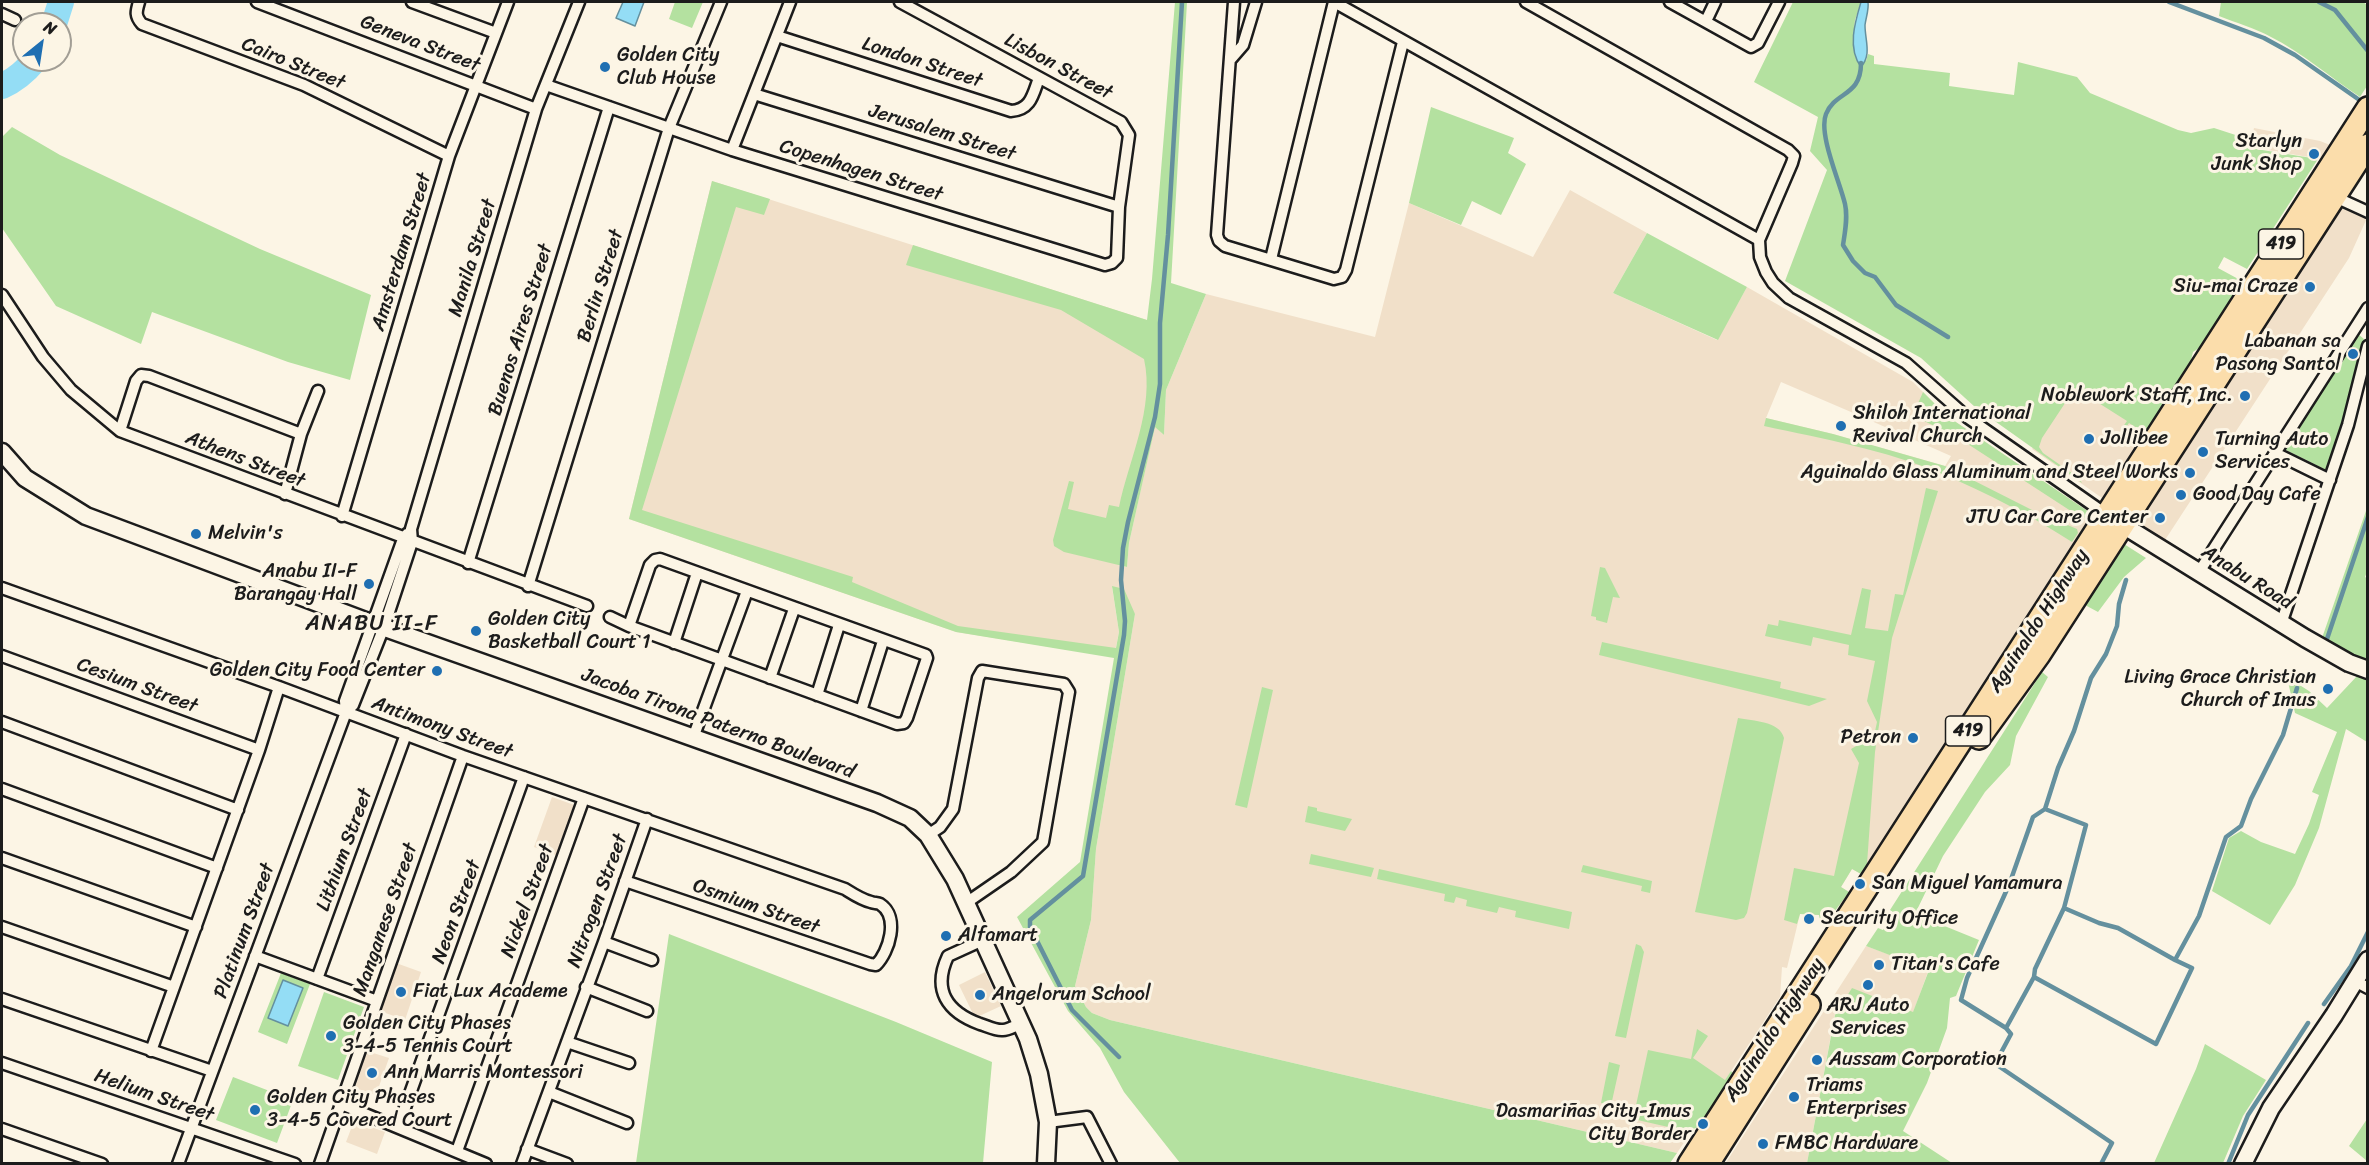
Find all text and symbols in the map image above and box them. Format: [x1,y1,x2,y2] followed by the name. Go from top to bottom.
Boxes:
[357,10,483,78] street label: Geneva Street
[12,12,72,72] north arrow
[38,12,62,43] text: N
[1000,28,1116,106] street label: Lisbon Street
[238,32,348,96] street label: Cairo Street
[859,32,985,94] street label: London Street
[617,44,719,91] place label: Golden City Club House
[598,60,612,74] marker: Golden City Club House
[866,99,1018,167] street label: Jerusalem Street
[2212,130,2302,177] place label: Starlyn Junk Shop
[777,135,945,207] street label: Copenhagen Street
[2307,147,2321,161] marker: Starlyn Junk Shop
[367,170,437,334] street label: Amsterdam Street
[444,196,502,320] street label: Manila Street
[572,227,630,345] street label: Berlin Street
[2258,229,2304,259] road number: 419
[483,241,559,419] street label: Buenos Aires Street
[2173,275,2298,299] place label: Siu-mai Craze
[2303,280,2317,294] marker: Siu-mai Craze
[2215,330,2341,377] place label: Labanan sa Pasong Santol
[2346,347,2360,361] marker: Labanan sa Pasong Santol
[2041,384,2233,408] place label: Noblework Staff, Inc.
[2238,389,2252,403] marker: Noblework Staff, Inc.
[1853,402,2031,449] place label: Shiloh International Revival Church
[1834,419,1848,433] marker: Shiloh International Revival Church
[182,426,308,494] street label: Athens Street
[2101,427,2168,451] place label: Jollibee
[2215,428,2328,475] place label: Turning Auto Services
[2082,432,2096,446] marker: Jollibee
[2196,445,2210,459] marker: Turning Auto Services
[1801,461,2178,485] place label: Aguinaldo Glass Aluminum and Steel Works
[2183,466,2197,480] marker: Aguinaldo Glass Aluminum and Steel Works
[2193,483,2321,507] place label: Good Day Cafe
[2174,488,2188,502] marker: Good Day Cafe
[1967,506,2148,530] place label: JTU Car Care Center
[2153,511,2167,525] marker: JTU Car Care Center
[208,522,283,546] place label: Melvin's
[189,527,203,541] marker: Melvin's
[2197,540,2297,616] street label: Anabu Road
[1984,545,2094,697] street label: Aguinaldo Highway
[234,560,357,607] place label: Anabu II-F Barangay Hall
[362,577,376,591] marker: Anabu II-F Barangay Hall
[488,608,651,655] place label: Golden City Basketball Court 1
[307,611,437,637] district label: ANABU II-F
[469,624,483,638] marker: Golden City Basketball Court 1
[73,653,201,719] street label: Cesium Street
[210,659,425,683] place label: Golden City Food Center
[578,663,858,785] street label: Jacoba Tirona Paterno Boulevard
[430,664,444,678] marker: Golden City Food Center
[2124,666,2316,713] place label: Living Grace Christian Church of Imus
[2321,682,2335,696] marker: Living Grace Christian Church of Imus
[368,691,516,765] street label: Antimony Street
[1946,716,1990,746] road number: 419
[1841,726,1901,750] place label: Petron
[1906,731,1920,745] marker: Petron
[312,785,378,915] street label: Lithium Street
[563,831,633,971] street label: Nitrogen Street
[349,840,423,1000] street label: Manganese Street
[496,841,560,961] street label: Nickel Street
[427,857,487,967] street label: Neon Street
[209,860,281,1002] street label: Platinum Street
[1872,872,2062,896] place label: San Miguel Yamamura
[689,874,823,940] street label: Osmium Street
[1853,877,1867,891] marker: San Miguel Yamamura
[1821,907,1958,931] place label: Security Office
[1802,912,1816,926] marker: Security Office
[958,924,1038,948] place label: Alfamart
[939,929,953,943] marker: Alfamart
[1891,953,2000,977] place label: Titan's Cafe
[1720,954,1830,1106] street label: Aguinaldo Highway
[1872,958,1886,972] marker: Titan's Cafe
[1861,978,1875,992] marker: ARJ Auto Services
[413,980,568,1004] place label: Fiat Lux Academe
[992,983,1151,1007] place label: Angelorum School
[394,985,408,999] marker: Fiat Lux Academe
[973,988,987,1002] marker: Angelorum School
[1827,994,1909,1041] place label: ARJ Auto Services
[343,1012,513,1059] place label: Golden City Phases 3-4-5 Tennis Court
[324,1029,338,1043] marker: Golden City Phases 3-4-5 Tennis Court
[1829,1048,2007,1072] place label: Aussam Corporation
[1810,1053,1824,1067] marker: Aussam Corporation
[384,1061,583,1085] place label: Ann Marris Montessori
[91,1064,217,1128] street label: Helium Street
[365,1066,379,1080] marker: Ann Marris Montessori
[1806,1074,1906,1121] place label: Triams Enterprises
[267,1086,453,1133] place label: Golden City Phases 3-4-5 Covered Court
[1787,1090,1801,1104] marker: Triams Enterprises
[1496,1100,1691,1147] place label: Dasmariñas City-Imus City Border
[248,1103,262,1117] marker: Golden City Phases 3-4-5 Covered Court
[1696,1117,1710,1131] marker: Dasmariñas City-Imus City Border
[1775,1132,1918,1156] place label: FMBC Hardware
[1756,1137,1770,1151] marker: FMBC Hardware

